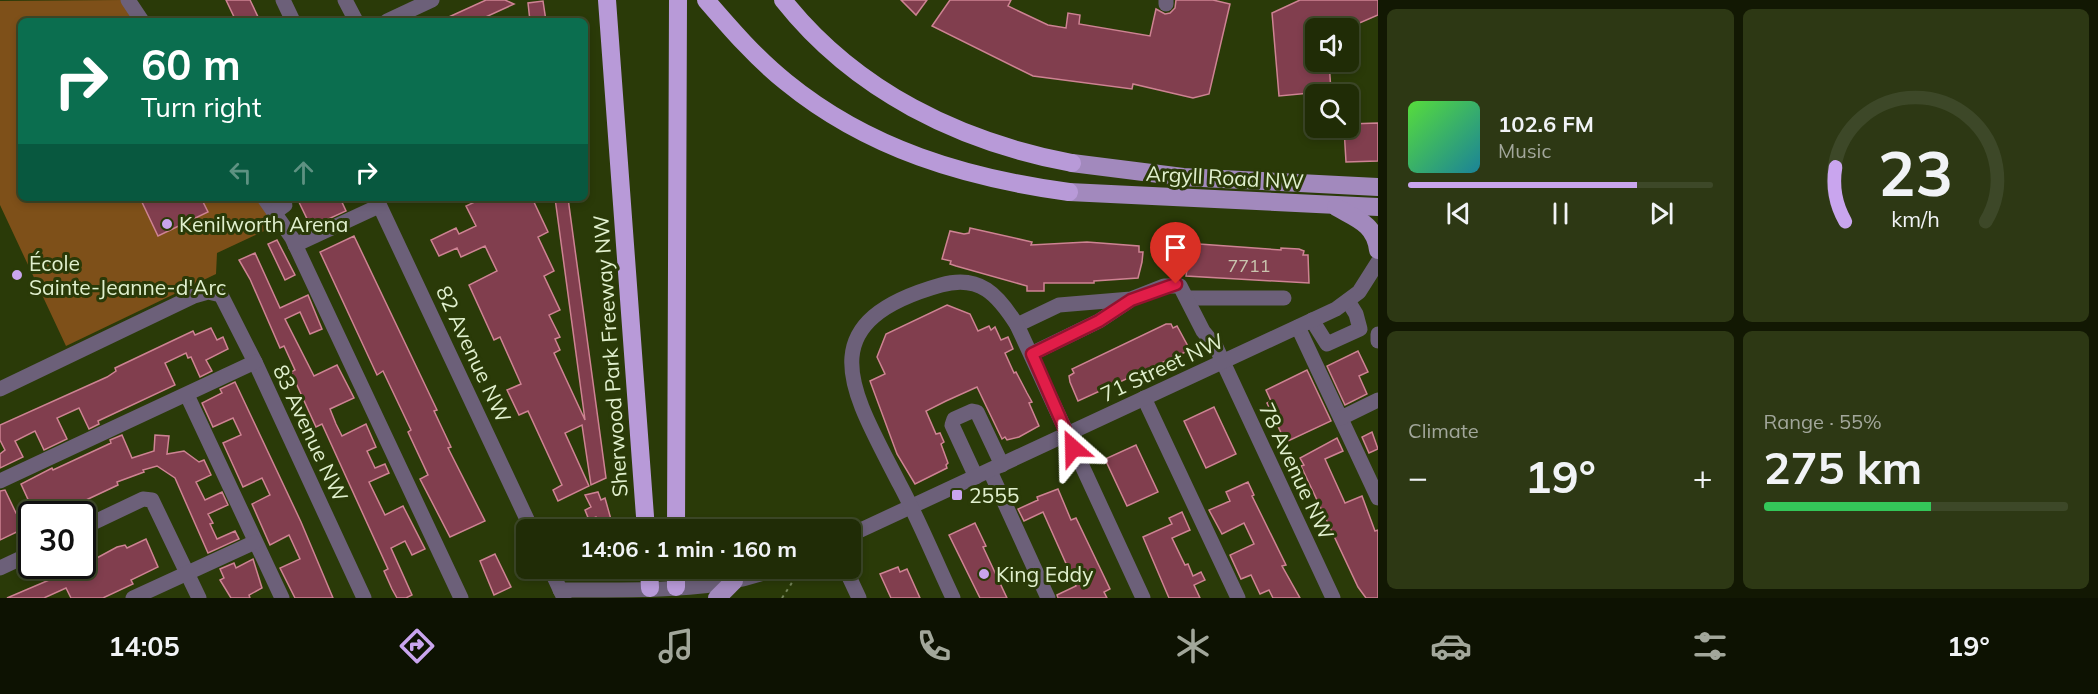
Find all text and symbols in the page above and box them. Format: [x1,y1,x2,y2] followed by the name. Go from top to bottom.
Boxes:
[1305,18,1359,138] map controls
[1305,18,1359,72] button: sound
[141,38,241,91] text: 60 m
[42,42,120,120] icon: right
[1305,84,1359,138] button: search
[141,90,261,124] text: Turn right
[1498,110,1594,138] text: 102.6 FM
[1878,134,1953,213] text: 23
[1498,138,1551,163] text: Music
[224,156,257,189] icon: left
[287,156,320,189] icon: ahead
[350,156,383,189] icon: right
[1145,160,1305,194] street label: Argyll Road NW
[1442,197,1475,230] icon: previous
[1544,197,1577,230] icon: pause
[1645,197,1678,230] icon: next
[1891,206,1940,233] text: km/h
[179,211,348,237] place label: Kenilworth Arena
[587,214,633,498] street label: Sherwood Park Freeway NW
[160,217,174,231] marker: Kenilworth Arena
[1150,222,1201,284] pin
[1159,231,1192,264] icon: arrive
[29,250,226,300] place label: École Sainte-Jeanne-d'Arc
[1227,254,1271,277] house number: 7711
[10,268,24,282] marker: École Sainte-Jeanne-d'Arc
[431,281,517,427] street label: 82 Avenue NW
[1096,327,1228,407] street label: 71 Street NW
[268,360,354,506] street label: 83 Avenue NW
[1254,398,1340,544] street label: 78 Avenue NW
[1764,409,1882,434] text: Range · 55%
[1041,416,1105,480] position arrow
[1408,418,1479,443] text: Climate
[1764,439,1922,495] text: 275 km
[1525,448,1596,504] text: 19°
[1408,456,1428,497] text: −
[1693,456,1713,497] text: +
[969,482,1019,508] place label: 2555
[950,488,964,502] marker: 2555
[18,501,96,579] speed limit sign: 30
[580,535,797,563] text: 14:06 · 1 min · 160 m
[996,561,1093,587] place label: King Eddy
[977,567,991,581] marker: King Eddy
[396,625,438,667] icon: directions
[655,625,697,667] icon: music
[913,625,955,667] icon: phone
[1172,625,1214,667] icon: climate
[1430,625,1472,667] icon: car
[1689,625,1731,667] icon: filters
[108,629,180,663] text: 14:05
[1947,629,1990,663] text: 19°

